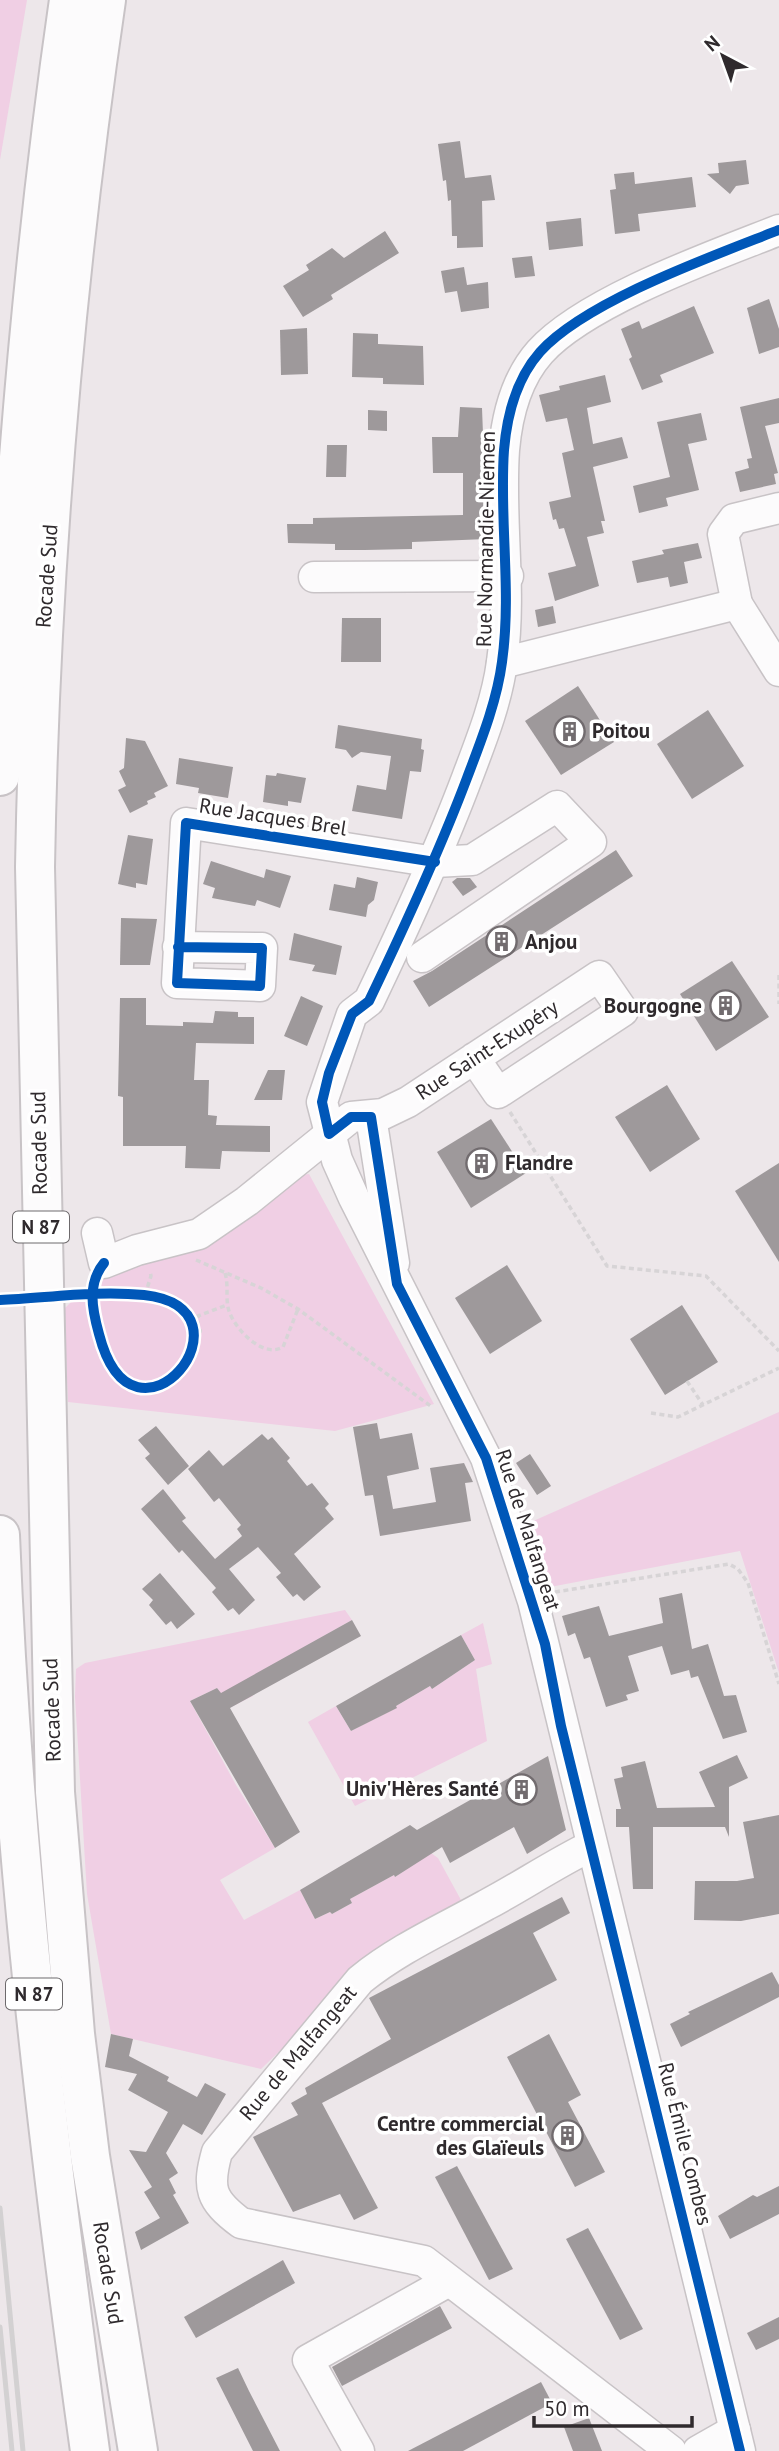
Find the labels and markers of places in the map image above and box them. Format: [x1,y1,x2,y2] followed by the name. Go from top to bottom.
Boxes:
[552,714,586,748] building icon: Poitou
[592,717,650,744] place label: Poitou
[485,925,519,959] building icon: Anjou
[525,928,577,955] place label: Anjou
[708,989,742,1023] building icon: Bourgogne
[604,992,702,1019] place label: Bourgogne
[465,1146,499,1180] building icon: Flandre
[505,1149,573,1176] place label: Flandre
[505,1772,539,1806] building icon: Univ'Hères Santé
[346,1775,499,1802] place label: Univ'Hères Santé
[377,2110,545,2161] place label: Centre commercial des Glaïeuls
[550,2119,584,2153] building icon: Centre commercial des Glaïeuls

